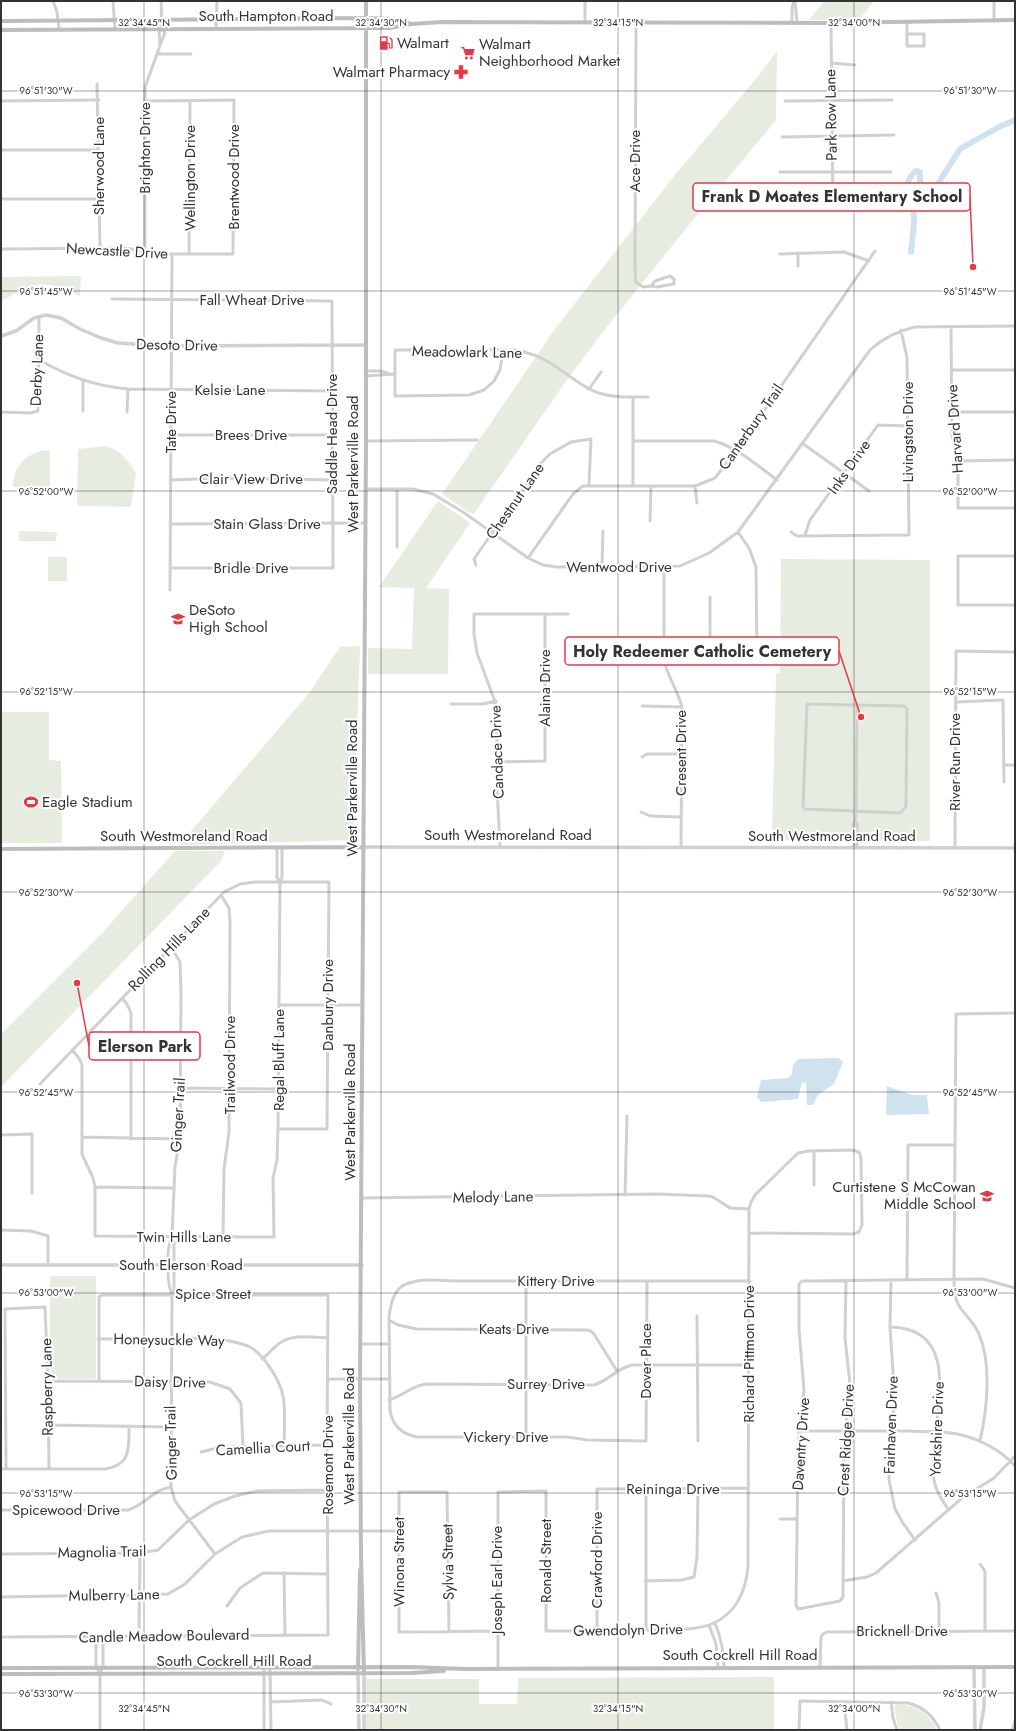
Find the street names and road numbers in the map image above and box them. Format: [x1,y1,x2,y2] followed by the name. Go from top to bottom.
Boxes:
[199,5,333,27] street label: South Hampton Road
[819,69,843,161] street label: Park Row Lane
[134,102,156,194] street label: Brighton Drive
[88,117,110,215] street label: Sherwood Lane
[223,124,245,230] street label: Brentwood Drive
[179,125,201,231] street label: Wellington Drive
[624,129,646,192] street label: Ace Drive
[65,237,169,265] street label: Newcastle Drive
[200,289,305,311] street label: Fall Wheat Drive
[25,333,49,406] street label: Derby Lane
[136,333,218,357] street label: Desoto Drive
[412,340,523,364] street label: Meadowlark Lane
[321,374,343,494] street label: Saddle Head Drive
[195,379,266,401] street label: Kelsie Lane
[713,380,789,474] street label: Canterbury Trail
[897,381,919,483] street label: Livingston Drive
[941,384,969,474] street label: Harvard Drive
[160,391,182,453] street label: Tate Drive
[342,395,364,533] street label: West Parkerville Road
[215,424,288,446] street label: Brees Drive
[822,435,876,499] street label: Inks Drive
[480,458,550,544] street label: Chestnut Lane
[199,468,303,490] street label: Clair View Drive
[213,513,321,535] street label: Stain Glass Drive
[566,556,672,578] street label: Wentwood Drive
[214,557,289,579] street label: Bridle Drive
[534,649,556,727] street label: Alaina Drive
[484,704,510,799] street label: Candace Drive
[670,710,692,796] street label: Cresent Drive
[944,713,966,811] street label: River Run Drive
[341,719,363,857] street label: West Parkerville Road
[424,824,592,846] street label: South Westmoreland Road
[100,825,268,847] street label: South Westmoreland Road
[748,825,916,847] street label: South Westmoreland Road
[123,902,215,996] street label: Rolling Hills Lane
[317,959,339,1051] street label: Danbury Drive
[268,1009,290,1111] street label: Regal Bluff Lane
[219,1016,241,1114] street label: Trailwood Drive
[339,1043,361,1181] street label: West Parkerville Road
[165,1077,191,1153] street label: Ginger Trail
[452,1185,534,1209] street label: Melody Lane
[137,1226,232,1248] street label: Twin Hills Lane
[119,1254,243,1276] street label: South Elerson Road
[517,1270,595,1292] street label: Kittery Drive
[175,1283,251,1305] street label: Spice Street
[738,1285,760,1423] street label: Richard Pittmon Drive
[479,1318,549,1340] street label: Keats Drive
[635,1323,657,1399] street label: Dover Place
[113,1328,225,1352] street label: Honeysuckle Way
[35,1338,59,1436] street label: Raspberry Lane
[338,1367,360,1505] street label: West Parkerville Road
[134,1370,206,1394] street label: Daisy Drive
[507,1373,585,1395] street label: Surrey Drive
[878,1375,904,1474] street label: Fairhaven Drive
[924,1381,950,1477] street label: Yorkshire Drive
[832,1383,860,1497] street label: Crest Ridge Drive
[787,1397,815,1491] street label: Daventry Drive
[159,1405,183,1481] street label: Ginger Trail
[317,1415,339,1515] street label: Rosemont Drive
[463,1426,549,1448] street label: Vickery Drive
[215,1435,311,1461] street label: Camellia Court
[626,1478,720,1500] street label: Reininga Drive
[12,1499,120,1521] street label: Spicewood Drive
[586,1511,608,1608] street label: Crawford Drive
[388,1517,410,1607] street label: Winona Street
[535,1519,557,1603] street label: Ronald Street
[436,1523,460,1600] street label: Sylvia Street
[486,1526,508,1636] street label: Joseph Earl Drive
[58,1540,146,1564] street label: Magnolia Trail
[68,1583,160,1607] street label: Mulberry Lane
[573,1618,683,1642] street label: Gwendolyn Drive
[856,1620,948,1642] street label: Bricknell Drive
[78,1624,250,1648] street label: Candle Meadow Boulevard
[663,1644,817,1666] street label: South Cockrell Hill Road
[157,1650,311,1672] street label: South Cockrell Hill Road

